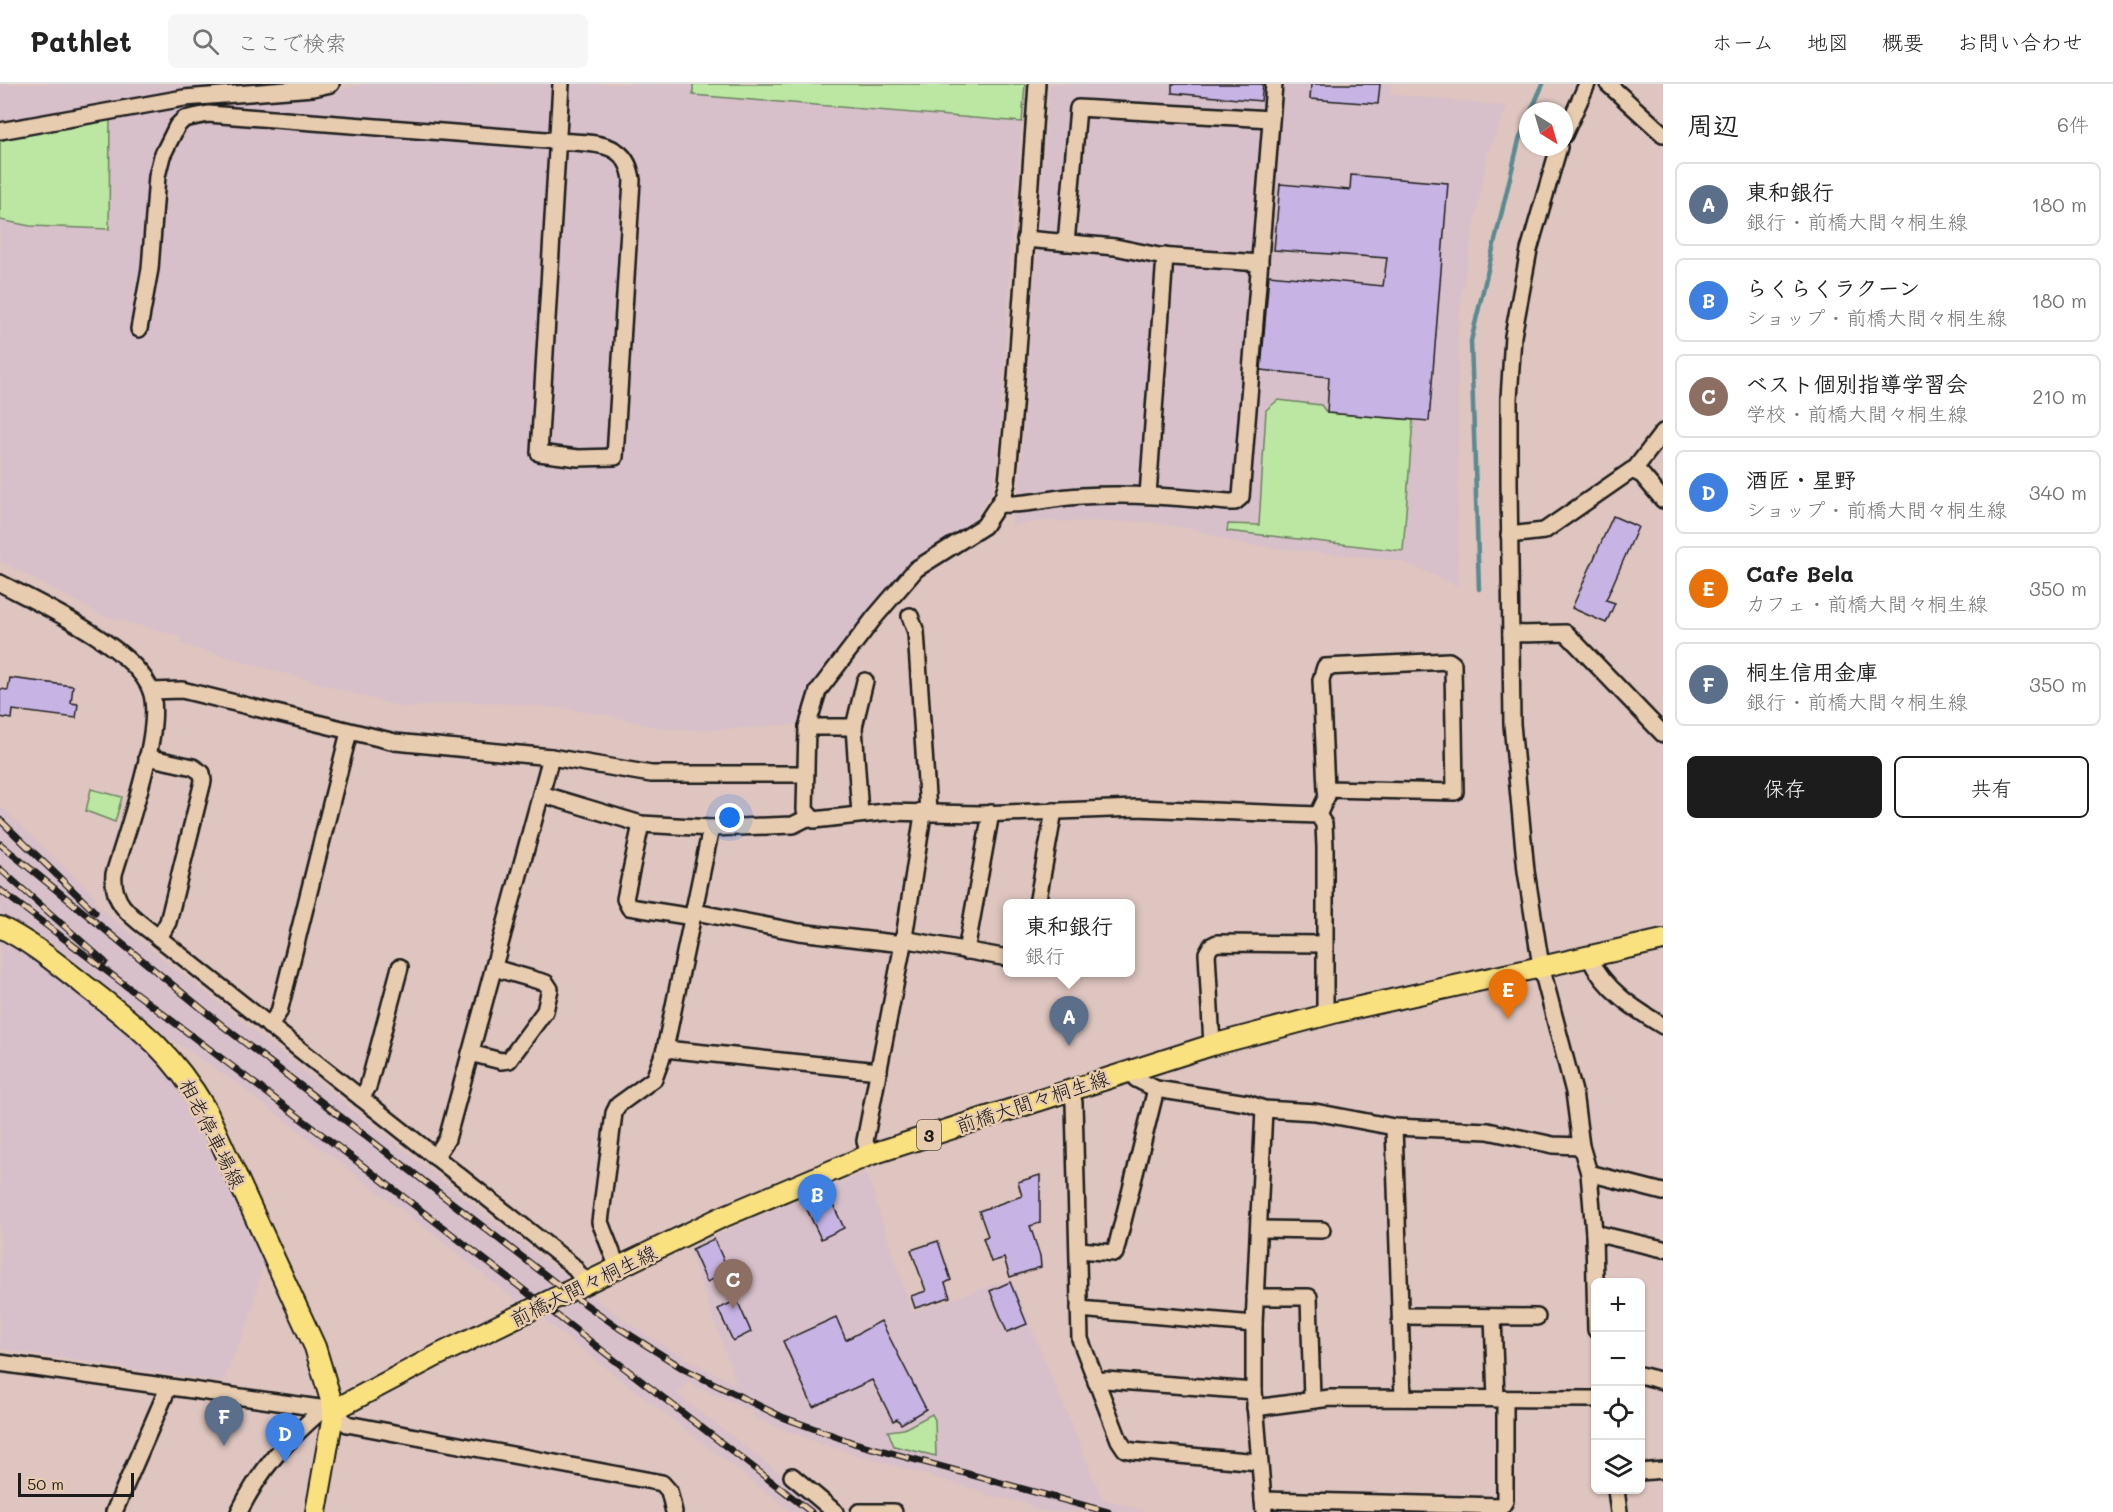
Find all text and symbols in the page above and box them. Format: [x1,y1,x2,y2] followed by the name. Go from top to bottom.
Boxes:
[168,14,588,68] search box
[30,23,132,59] text: Pathlet
[189,25,222,58] icon: search
[237,28,347,57] text: ここで検索
[1712,28,1774,55] text: ホーム
[1807,28,1849,55] text: 地図
[1882,28,1924,55] text: 概要
[1957,28,2083,55] text: お問い合わせ
[1519,102,1573,156] north arrow
[1687,108,1739,142] text: 周辺
[2057,111,2089,137] text: 6件
[1746,177,1834,206] text: 東和銀行
[1702,191,1715,217] text: A
[2031,191,2087,217] text: 180 m
[1746,208,1968,234] text: 銀行 · 前橋大間々桐生線
[1746,273,1920,302] text: らくらくラクーン
[1702,287,1715,313] text: B
[2031,287,2087,313] text: 180 m
[1746,304,2007,330] text: ショップ · 前橋大間々桐生線
[1746,369,1968,398] text: ベスト個別指導学習会
[1701,383,1716,409] text: C
[2032,383,2087,409] text: 210 m
[1746,400,1968,426] text: 学校 · 前橋大間々桐生線
[1746,465,1856,494] text: 酒匠・星野
[1701,479,1716,505] text: D
[2029,479,2087,505] text: 340 m
[1746,496,2007,522] text: ショップ · 前橋大間々桐生線
[1746,559,1854,588] text: Cafe Bela
[1702,575,1715,601] text: E
[2029,575,2087,601] text: 350 m
[1746,590,1988,616] text: カフェ · 前橋大間々桐生線
[1746,657,1878,686] text: 桐生信用金庫
[1702,671,1715,697] text: F
[2029,671,2087,697] text: 350 m
[1746,688,1968,714] text: 銀行 · 前橋大間々桐生線
[1687,756,1882,818] button: 保存
[1894,756,2089,818] button: 共有
[715,803,744,832] your location
[1003,899,1135,977] popup
[1025,911,1113,940] text: 東和銀行
[1025,942,1065,968] text: 銀行
[1488,970,1528,1019] pin: E
[1050,996,1088,1046] pin: A
[952,1064,1112,1138] street label: 前橋大間々桐生線
[174,1074,252,1192] street label: 相老停車場線
[917,1120,941,1150] road number: 3
[798,1174,836,1224] pin: B
[505,1238,661,1332] street label: 前橋大間々桐生線
[714,1260,752,1309] pin: C
[1591,1278,1645,1494] map controls
[1591,1278,1645,1332] button: +
[1591,1332,1645,1386] button: −
[1591,1386,1645,1440] button: locate
[204,1396,244,1446] pin: F
[266,1414,304,1463] pin: D
[1591,1440,1645,1494] button: layers
[18,1470,134,1498] scale bar
[27,1473,64,1494] text: 50 m

